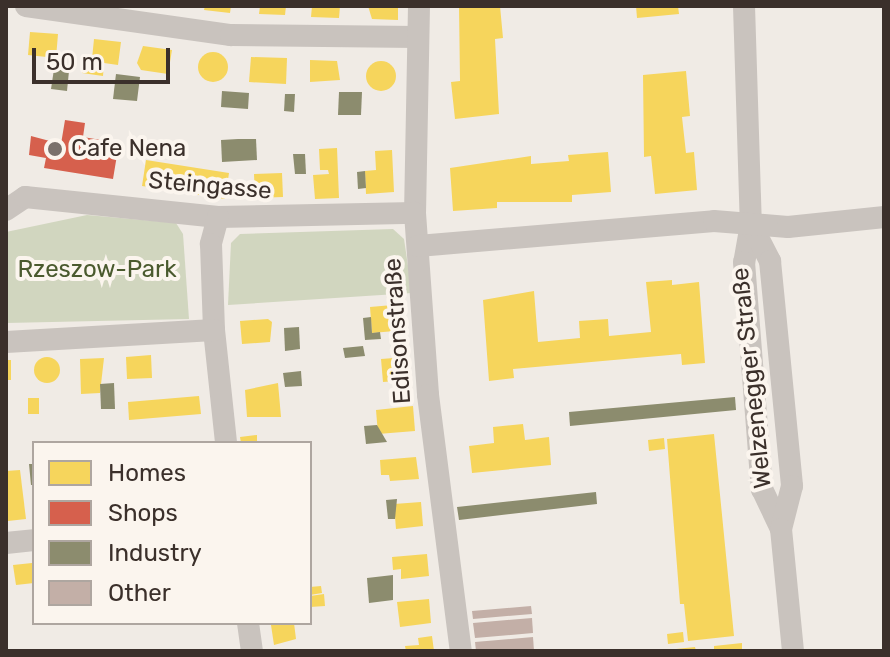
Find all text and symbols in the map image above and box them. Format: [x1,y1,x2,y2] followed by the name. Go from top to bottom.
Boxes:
[36,32,174,82] scale bar
[46,48,103,76] text: 50 m
[71,135,186,163] place label: Cafe Nena
[46,140,64,158] marker: Cafe Nena
[147,166,273,206] street label: Steingasse
[17,256,177,284] park label: Rzeszow-Park
[379,257,417,405] street label: Edisonstraße
[726,266,778,490] street label: Welzenegger Straße
[32,441,312,625] legend
[108,459,186,487] text: Homes
[108,499,178,527] text: Shops
[108,539,202,567] text: Industry
[108,579,171,607] text: Other

